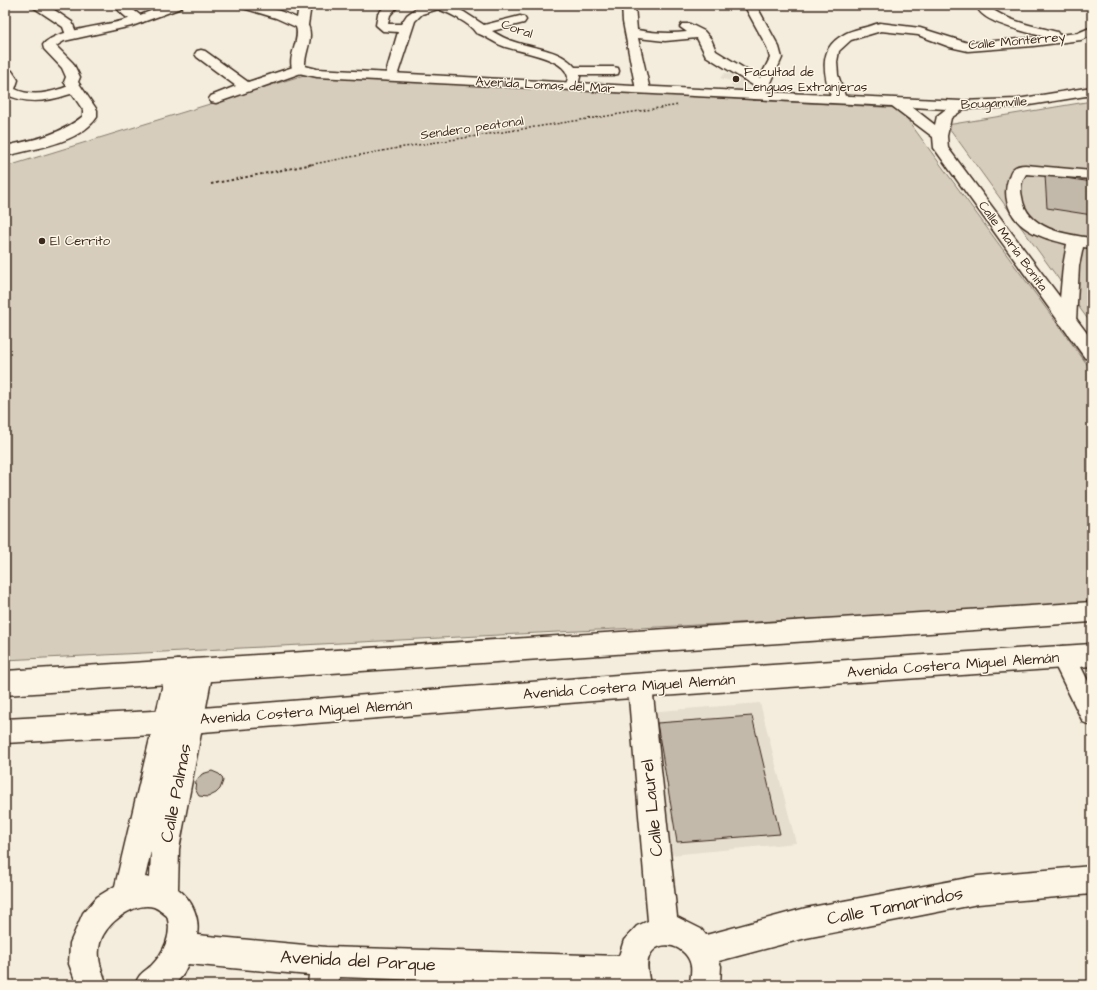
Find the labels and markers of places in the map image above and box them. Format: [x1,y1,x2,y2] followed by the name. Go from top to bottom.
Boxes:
[744,63,868,97] place label: Facultad de Lenguas Extranjeras
[731,74,741,84] marker: Facultad de Lenguas Extranjeras
[50,232,111,250] place label: El Cerrito
[37,236,47,246] marker: El Cerrito

